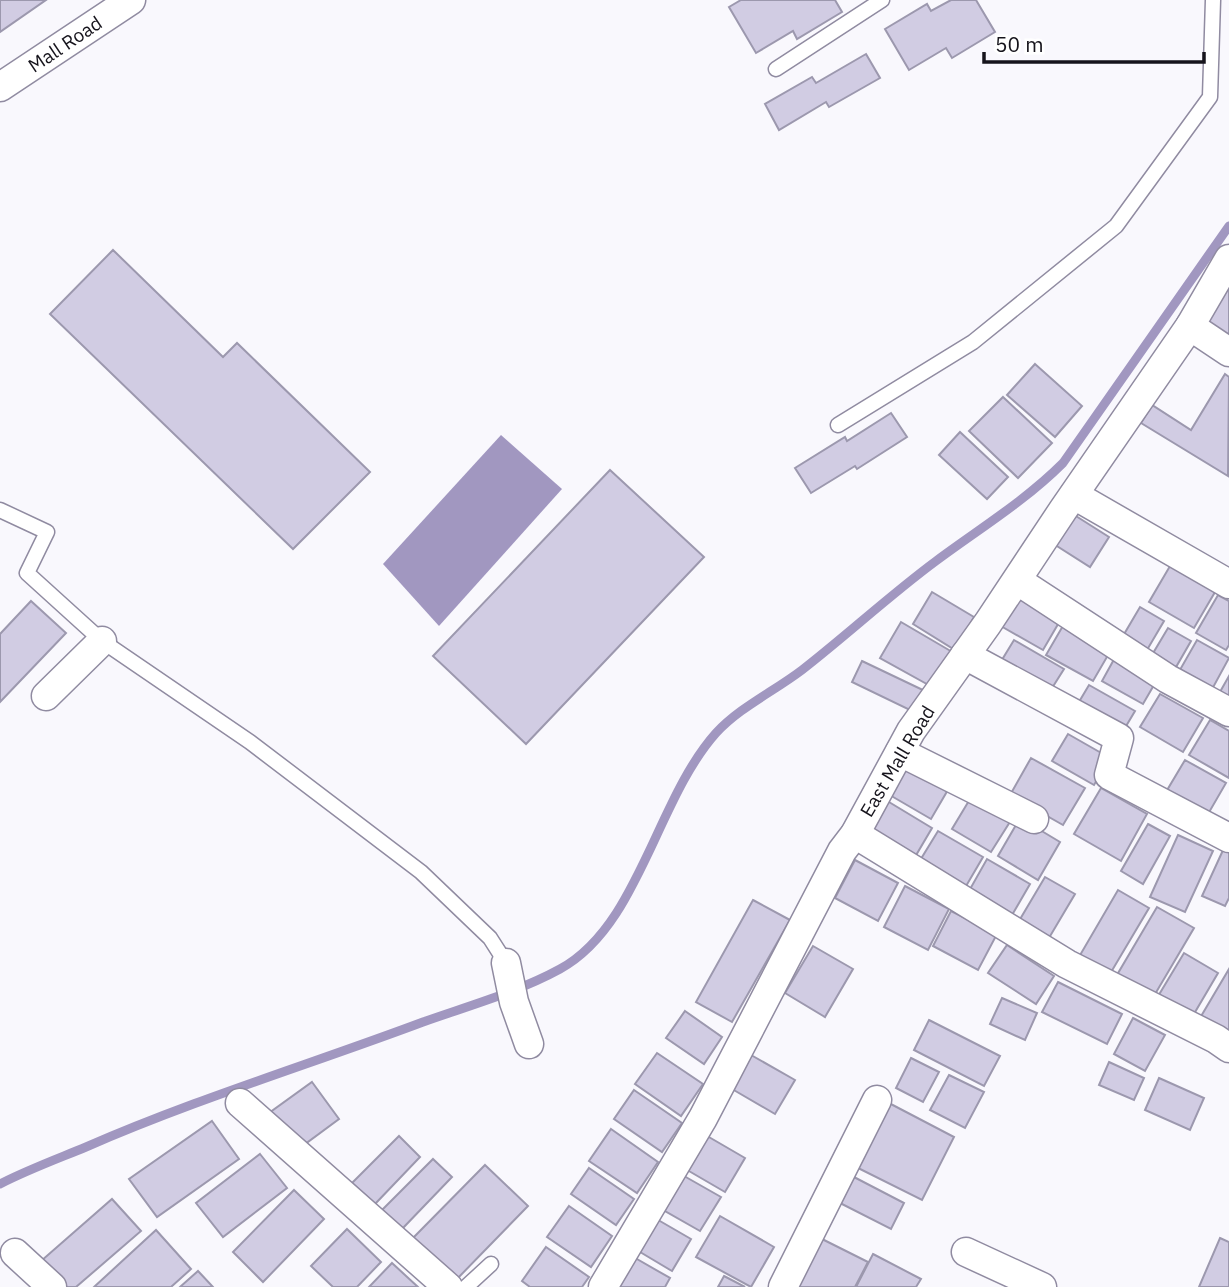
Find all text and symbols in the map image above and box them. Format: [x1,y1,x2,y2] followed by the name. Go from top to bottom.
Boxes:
[23,11,107,77] street label: Mall Road
[984,21,1204,65] scale bar
[995,30,1044,58] text: 50 m
[854,701,940,821] street label: East Mall Road

